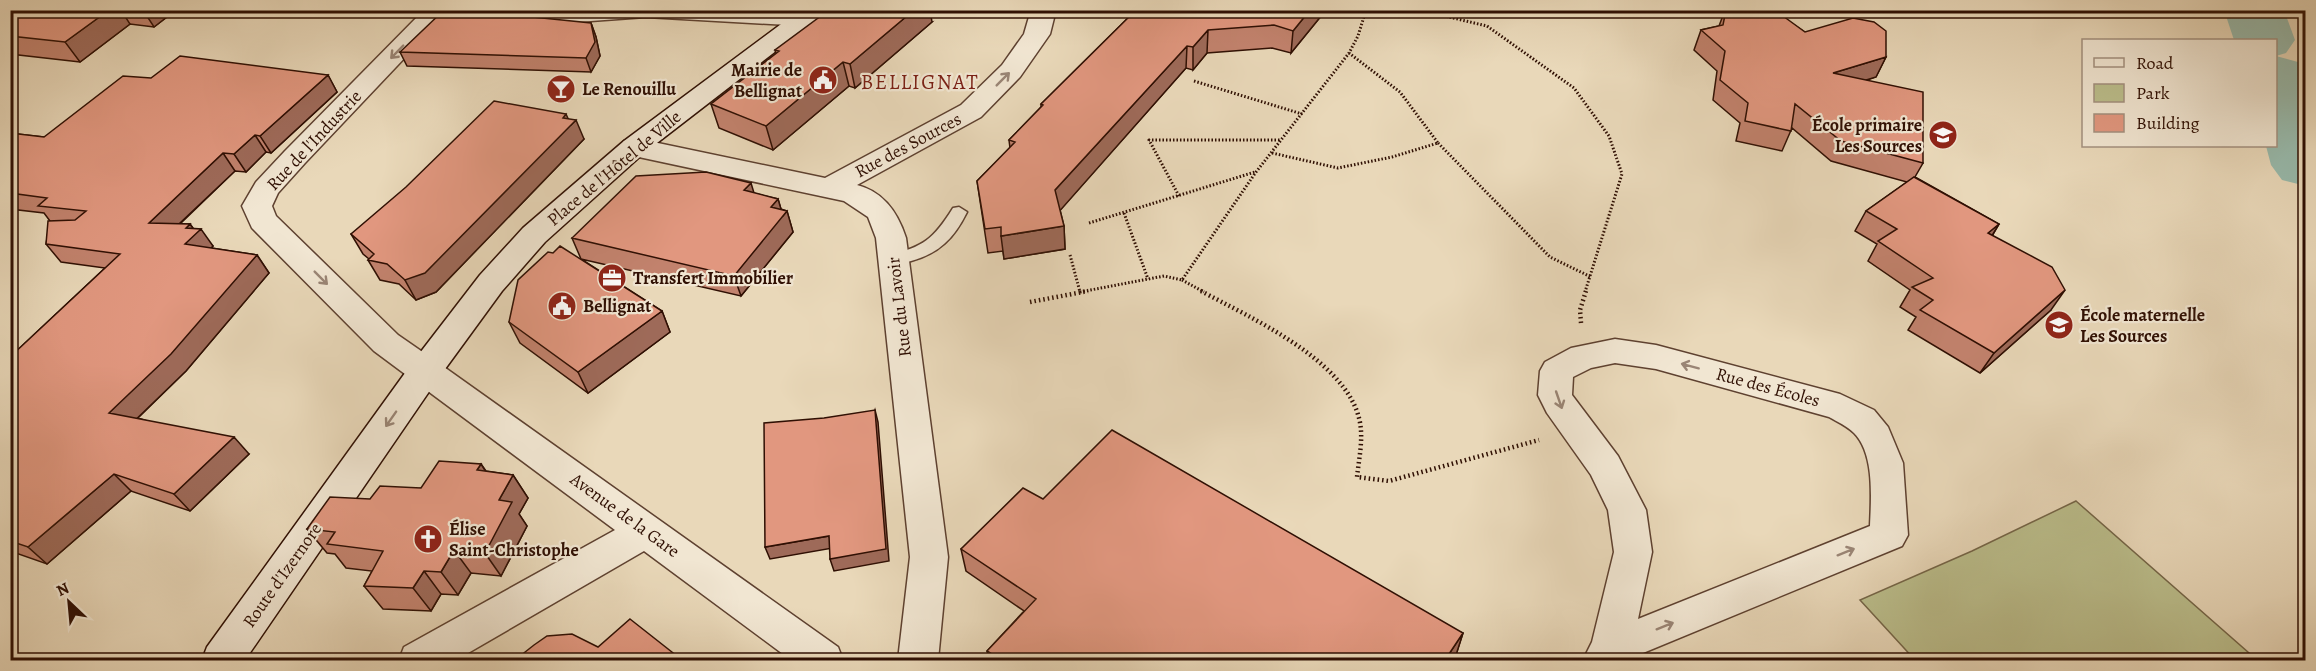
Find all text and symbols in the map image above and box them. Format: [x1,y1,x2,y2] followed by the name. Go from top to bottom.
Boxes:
[2082,39,2277,147] legend
[390,45,404,60] one-way arrow
[2136,51,2174,75] text: Road
[731,58,802,103] place label: Mairie de Bellignat
[807,64,839,96] public building icon: Mairie de Bellignat
[861,68,979,96] district label: BELLIGNAT
[995,72,1010,86] one-way arrow
[545,73,577,105] bar icon: Le Renouillu
[582,77,676,101] place label: Le Renouillu
[2136,81,2170,105] text: Park
[261,84,367,196] street label: Rue de l'Industrie
[542,105,686,231] street label: Place de l'Hôtel de Ville
[850,107,966,183] street label: Rue des Sources
[2136,111,2200,135] text: Building
[1812,113,1922,158] place label: École primaire Les Sources
[1927,119,1959,151] school or university icon: École primaire Les Sources
[881,256,917,358] street label: Rue du Lavoir
[596,262,628,294] office icon: Transfert Immobilier
[633,266,794,290] place label: Transfert Immobilier
[314,271,329,286] one-way arrow
[546,290,578,322] public building icon: Bellignat
[583,294,651,318] place label: Bellignat
[2080,303,2205,348] place label: École maternelle Les Sources
[2043,309,2075,341] school or university icon: École maternelle Les Sources
[1680,360,1699,371] one-way arrow
[1713,362,1823,412] street label: Rue des Écoles
[1554,390,1565,408] one-way arrow
[385,410,398,426] one-way arrow
[565,467,685,563] street label: Avenue de la Gare
[449,517,579,562] place label: Élise Saint-Christophe
[237,518,327,632] street label: Route d'Izernore
[412,523,444,555] church icon: Élise Saint-Christophe
[1836,546,1855,557] one-way arrow
[39,572,99,632] north arrow
[53,577,73,602] text: N
[1656,620,1674,631] one-way arrow

